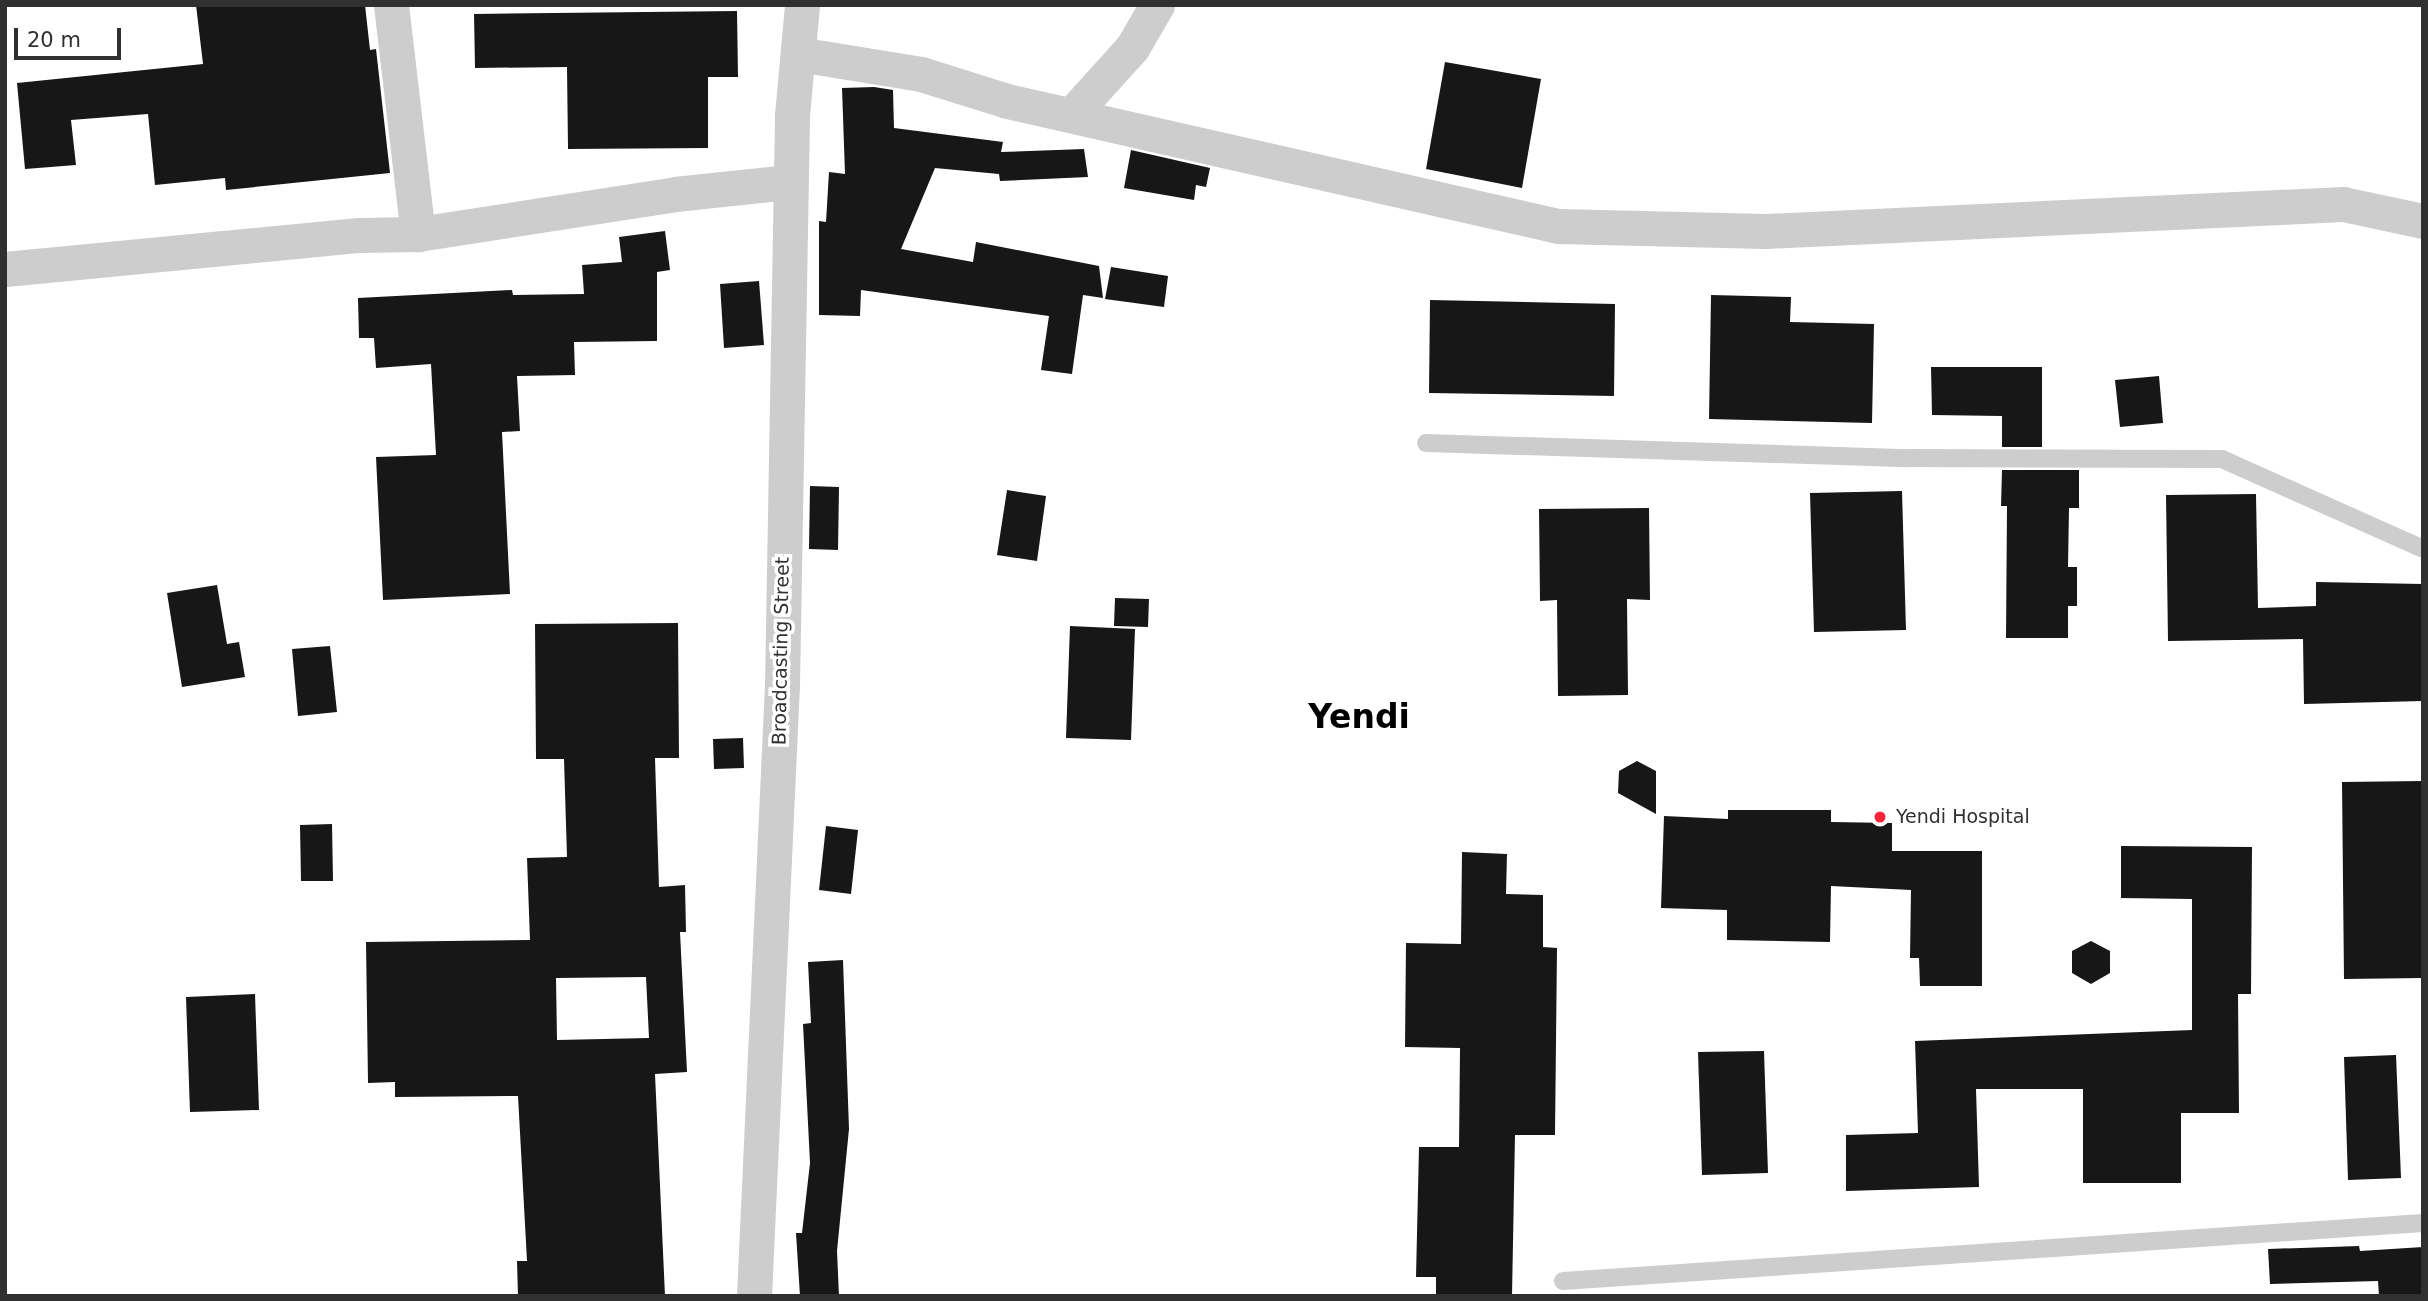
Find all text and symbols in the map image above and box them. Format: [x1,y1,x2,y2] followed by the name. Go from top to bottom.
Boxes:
[18,14,124,58] scale bar
[27,28,81,52] text: 20 m
[768,557,794,745] street label: Broadcasting Street
[1308,697,1410,737] district label: Yendi
[1896,806,2030,828] place label: Yendi Hospital
[1870,807,1890,827] marker: Yendi Hospital

